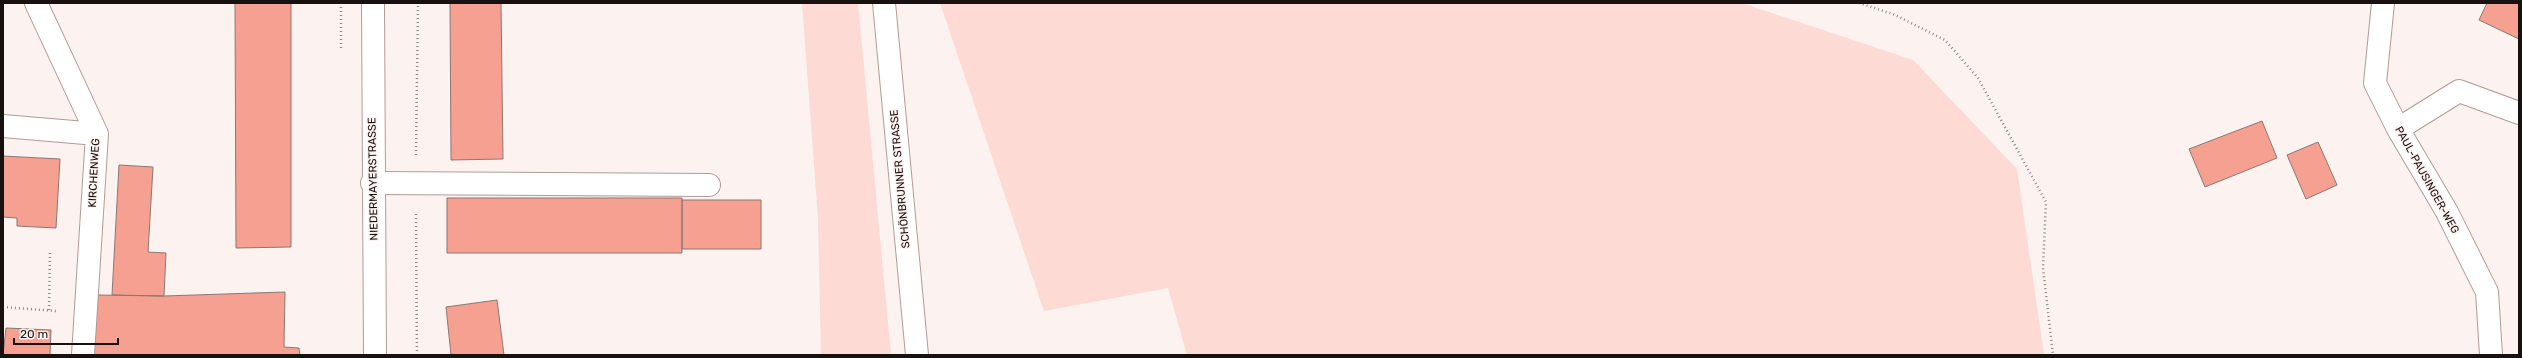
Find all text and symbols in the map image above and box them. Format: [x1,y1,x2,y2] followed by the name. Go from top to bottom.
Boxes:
[887,109,913,249] street label: SCHÖNBRUNNER STRASSE
[365,117,381,241] street label: NIEDERMAYERSTRASSE
[2392,124,2462,236] street label: PAUL-PAUSINGER-WEG
[86,138,102,208] street label: KIRCHENWEG
[14,320,118,346] scale bar
[20,327,48,341] text: 20 m

